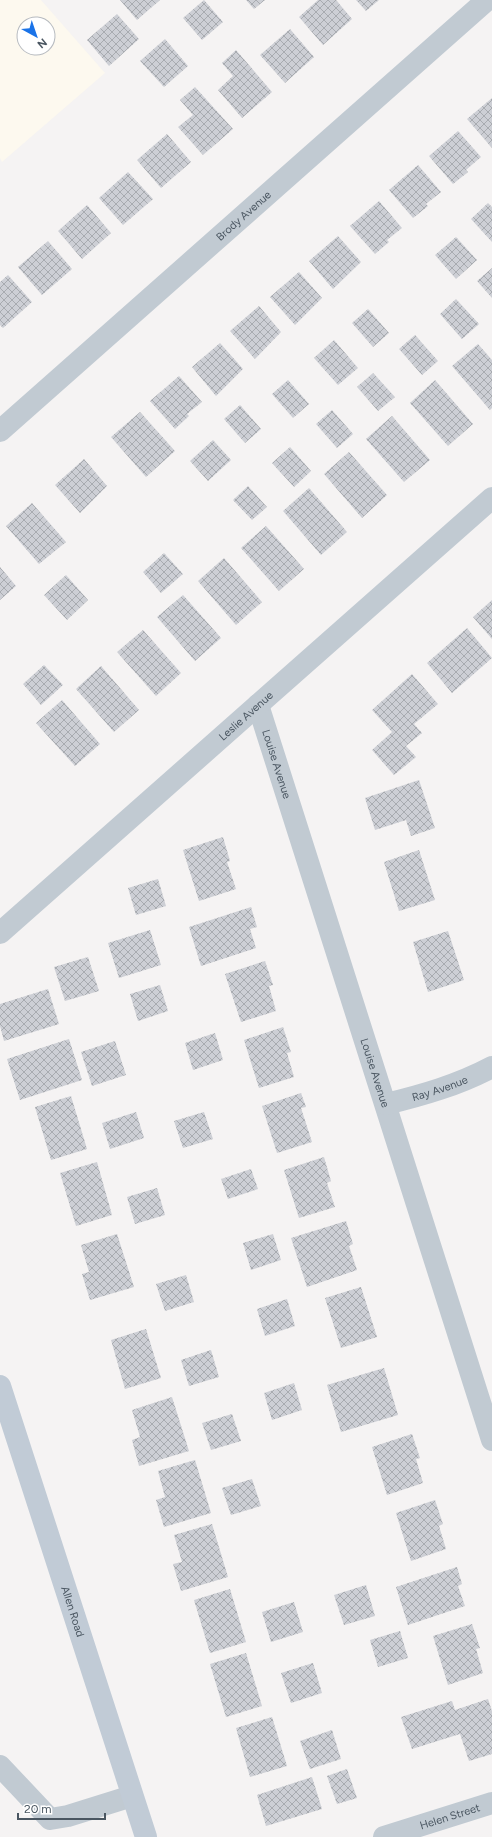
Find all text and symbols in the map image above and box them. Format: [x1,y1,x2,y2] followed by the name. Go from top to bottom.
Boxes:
[16,16,56,56] north arrow
[35,36,50,51] text: N
[213,188,274,243] street label: Brody Avenue
[216,688,275,743] street label: Leslie Avenue
[260,728,294,800] street label: Louise Avenue
[358,1037,392,1109] street label: Louise Avenue
[410,1073,470,1104] street label: Ray Avenue
[59,1584,87,1638] street label: Allen Road
[18,1795,105,1821] scale bar
[418,1801,482,1832] street label: Helen Street
[24,1802,52,1816] text: 20 m

